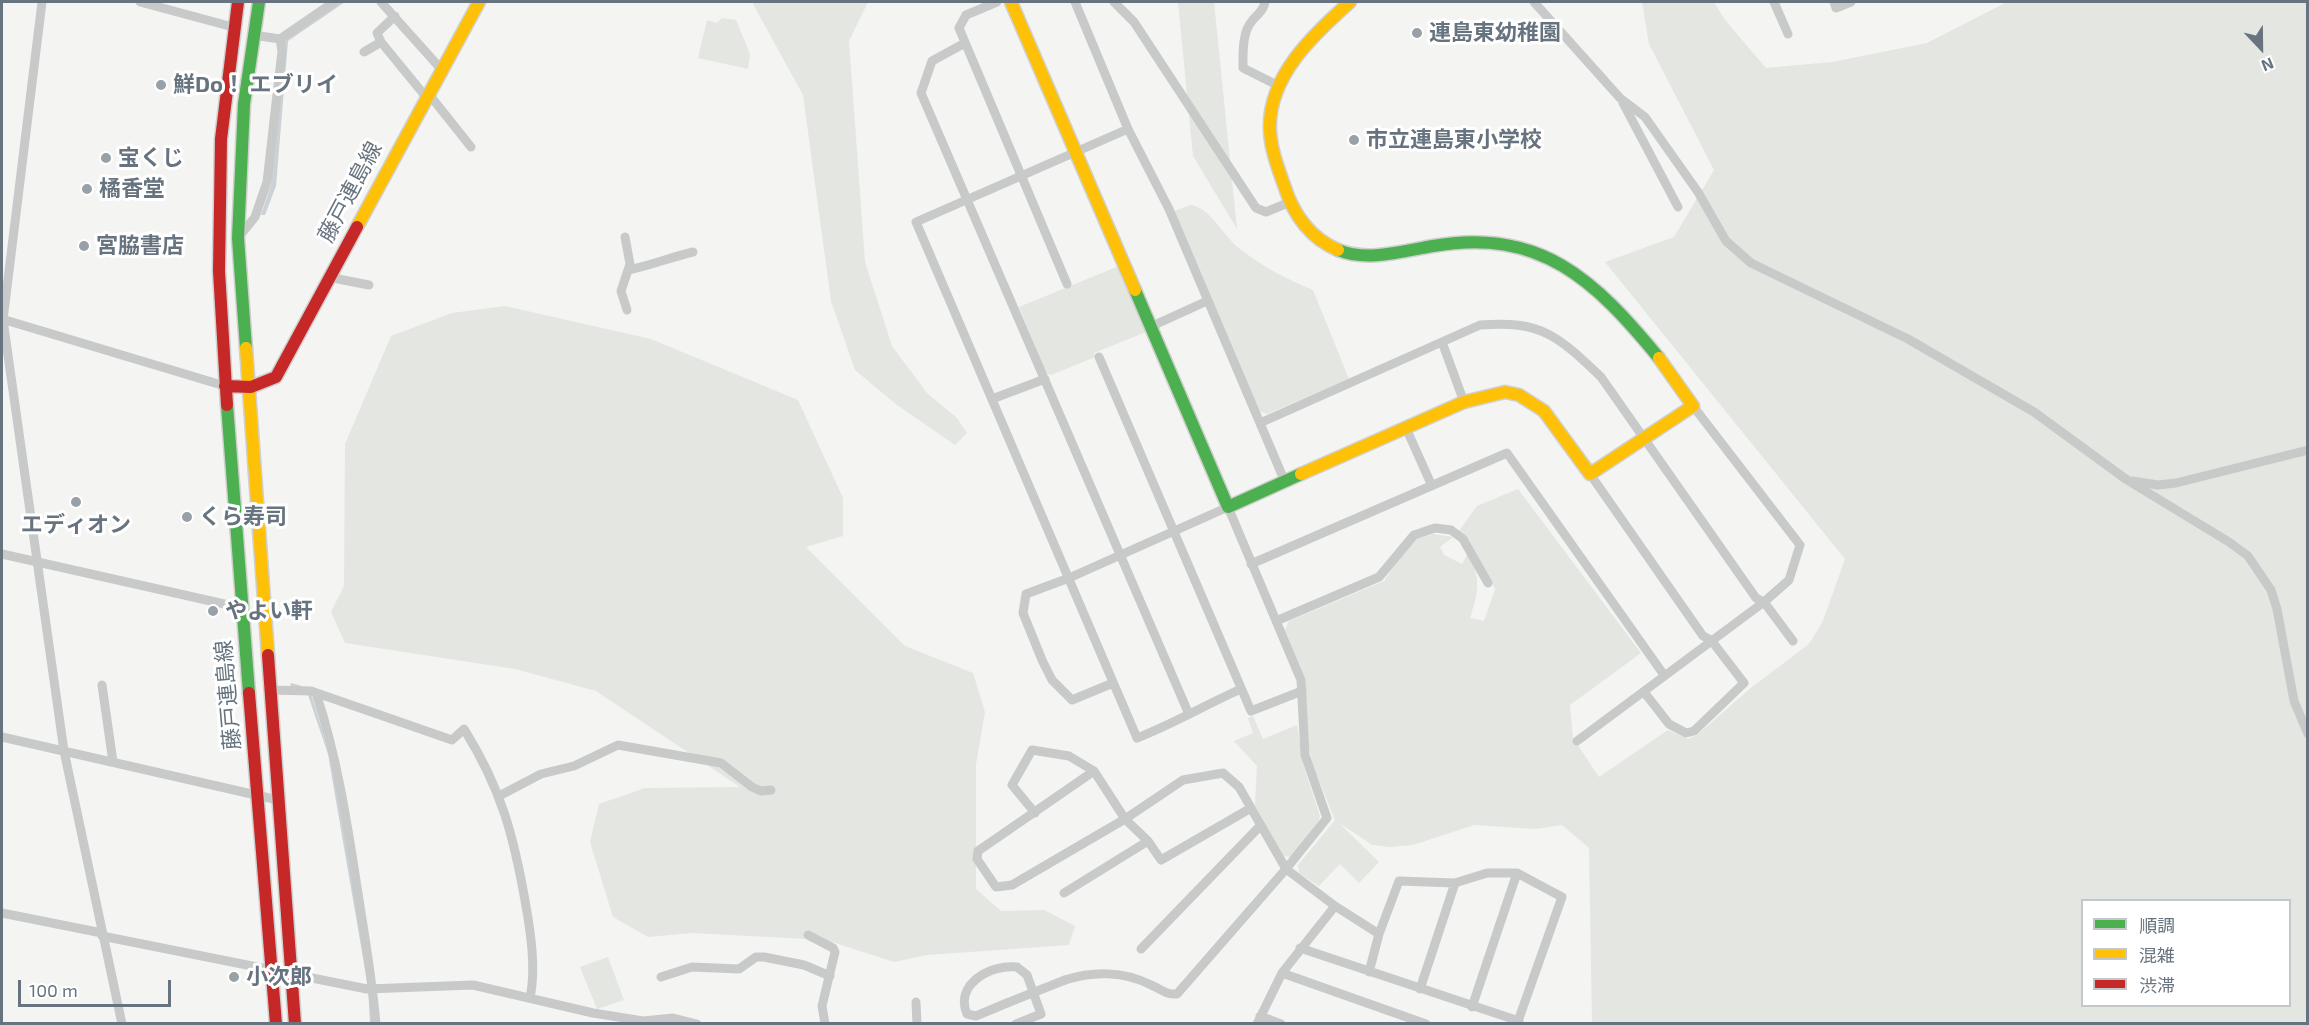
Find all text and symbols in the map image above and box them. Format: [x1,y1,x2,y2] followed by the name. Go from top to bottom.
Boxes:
[2231,18,2291,78] north arrow
[1429,20,1561,46] place label: 連島東幼稚園
[1410,26,1424,40] marker: 連島東幼稚園
[2259,54,2277,76] text: N
[173,72,338,98] place label: 鮮Do！ エブリイ
[154,78,168,92] marker: 鮮Do！ エブリイ
[1366,127,1542,153] place label: 市立連島東小学校
[1347,133,1361,147] marker: 市立連島東小学校
[313,137,387,247] street label: 藤戸連島線
[118,145,184,171] place label: 宝くじ
[99,151,113,165] marker: 宝くじ
[99,176,165,202] place label: 橘香堂
[80,182,94,196] marker: 橘香堂
[96,233,184,259] place label: 宮脇書店
[77,239,91,253] marker: 宮脇書店
[69,495,83,509] marker: エディオン
[199,504,287,530] place label: くら寿司
[180,510,194,524] marker: くら寿司
[21,512,131,538] place label: エディオン
[225,598,313,624] place label: やよい軒
[206,604,220,618] marker: やよい軒
[210,639,246,751] street label: 藤戸連島線
[2081,899,2291,1007] legend
[2139,914,2175,936] text: 順調
[2139,944,2175,966] text: 混雑
[246,964,312,990] place label: 小次郎
[21,968,174,1006] scale bar
[227,970,241,984] marker: 小次郎
[2139,974,2175,996] text: 渋滞
[29,979,78,1001] text: 100 m

